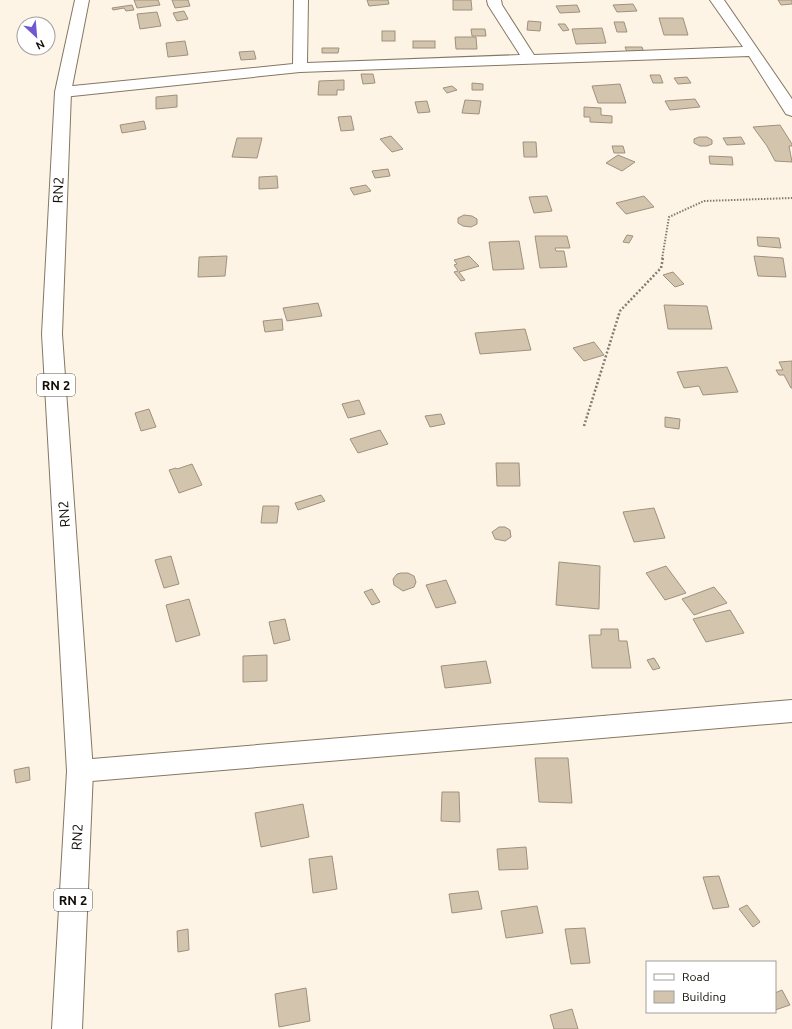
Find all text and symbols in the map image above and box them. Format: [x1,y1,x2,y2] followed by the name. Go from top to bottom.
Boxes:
[16,16,56,56] north arrow
[34,38,47,52] text: N
[50,176,66,204] street label: RN2
[37,374,75,396] road number: RN 2
[55,500,73,528] street label: RN2
[68,823,86,851] street label: RN2
[54,889,92,911] road number: RN 2
[646,961,776,1013] legend
[682,970,710,983] text: Road
[682,990,726,1003] text: Building

